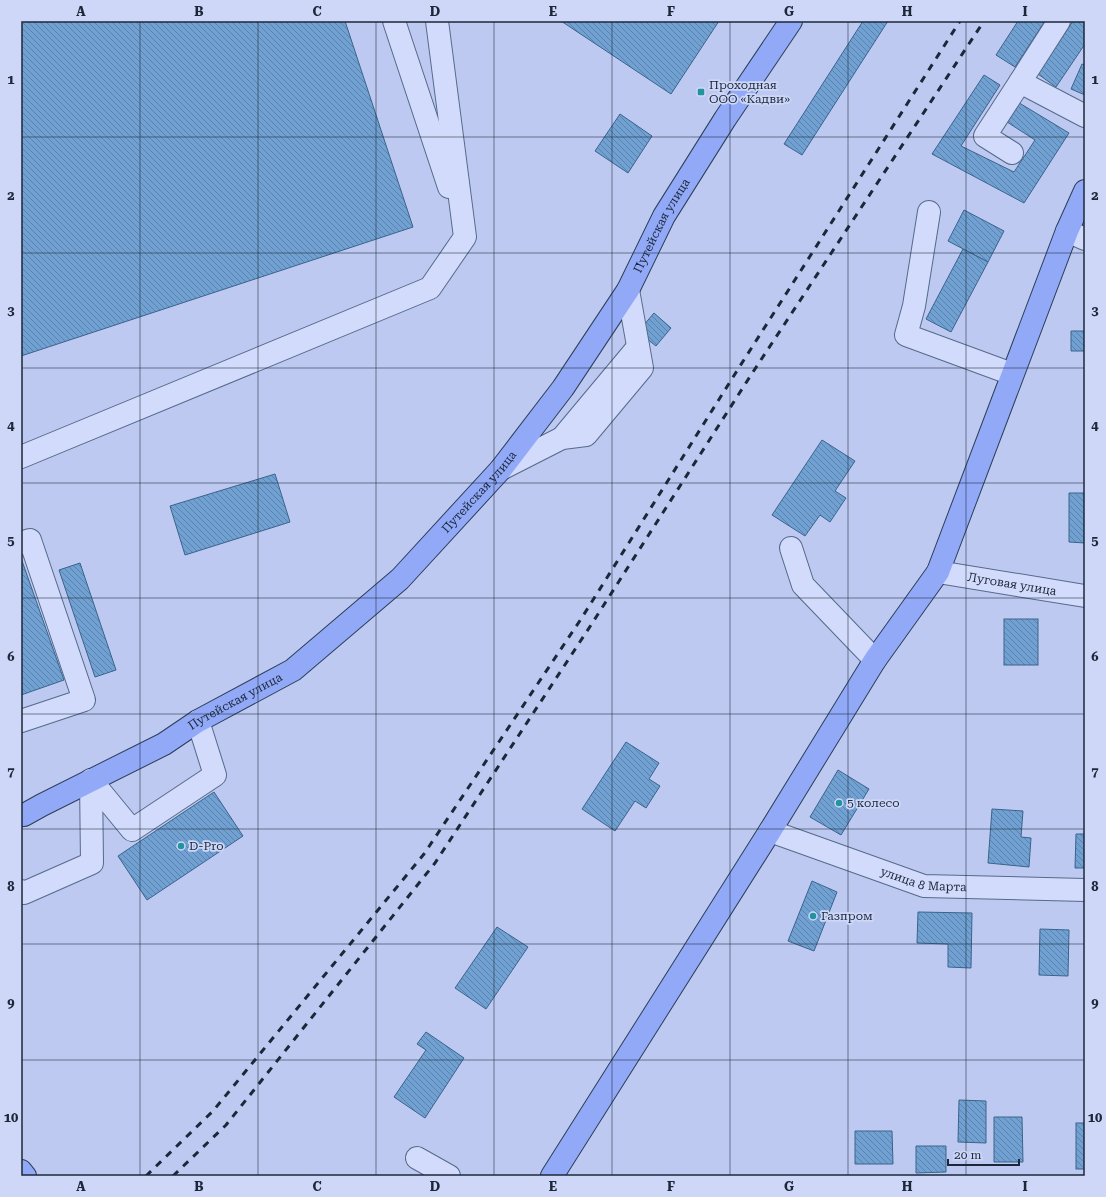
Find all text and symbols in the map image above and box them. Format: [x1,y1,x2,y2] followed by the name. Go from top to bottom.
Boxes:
[76,4,86,19] text: A
[194,4,204,19] text: B
[312,4,322,19] text: C
[430,4,440,19] text: D
[549,4,557,19] text: E
[667,4,675,19] text: F
[784,4,794,19] text: G
[902,4,913,19] text: H
[1022,4,1028,19] text: I
[7,72,15,87] text: 1
[1091,72,1099,87] text: 1
[709,78,790,106] place label: Проходная ООО «Кадви»
[696,87,706,97] marker: Проходная ООО «Кадви»
[631,175,693,275] street label: Путейская улица
[7,188,15,203] text: 2
[1091,188,1099,203] text: 2
[7,303,15,318] text: 3
[1091,303,1099,318] text: 3
[7,418,15,433] text: 4
[1091,418,1099,433] text: 4
[439,448,520,536] street label: Путейская улица
[7,533,15,548] text: 5
[1091,533,1099,548] text: 5
[967,570,1058,598] street label: Луговая улица
[7,649,15,664] text: 6
[1091,649,1099,664] text: 6
[185,670,285,733] street label: Путейская улица
[7,764,15,779] text: 7
[1091,764,1099,779] text: 7
[847,796,900,810] place label: 5 колесо
[834,798,844,808] marker: 5 колесо
[189,839,224,853] place label: D-Pro
[176,841,186,851] marker: D-Pro
[879,864,967,894] street label: улица 8 Марта
[7,879,15,894] text: 8
[1091,879,1099,894] text: 8
[821,909,873,923] place label: Газпром
[808,911,818,921] marker: Газпром
[7,995,15,1010] text: 9
[1091,995,1099,1010] text: 9
[4,1110,18,1125] text: 10
[1088,1110,1102,1125] text: 10
[948,1141,1019,1167] scale bar
[954,1148,981,1162] text: 20 m
[76,1179,86,1194] text: A
[194,1179,204,1194] text: B
[312,1179,322,1194] text: C
[430,1179,440,1194] text: D
[549,1179,557,1194] text: E
[667,1179,675,1194] text: F
[784,1179,794,1194] text: G
[902,1179,913,1194] text: H
[1022,1179,1028,1194] text: I

